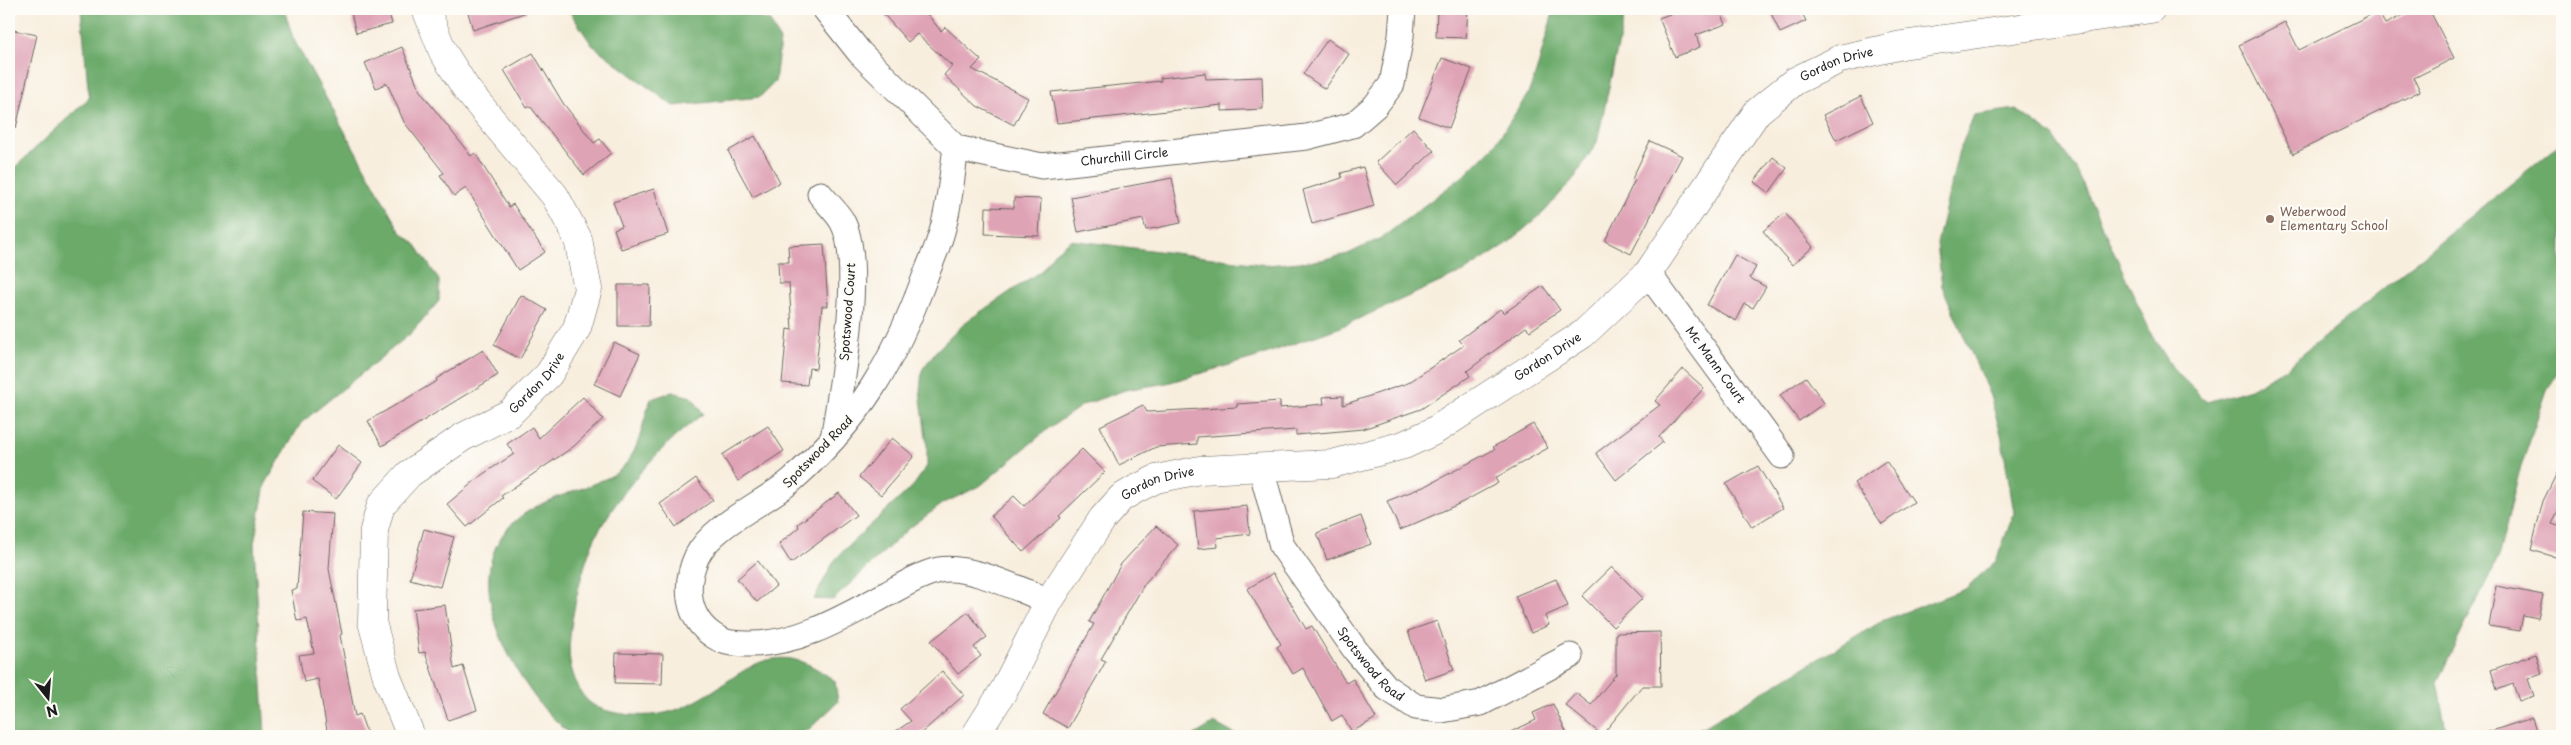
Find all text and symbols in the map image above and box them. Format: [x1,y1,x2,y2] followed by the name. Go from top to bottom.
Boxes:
[1796,42,1875,85] street label: Gordon Drive
[1079,142,1169,170] street label: Churchill Circle
[2280,202,2388,234] place label: Weberwood Elementary School
[2264,213,2276,225] marker: Weberwood Elementary School
[835,262,859,362] street label: Spotswood Court
[1682,322,1750,407] street label: Mc Mann Court
[1510,328,1584,385] street label: Gordon Drive
[504,349,568,417] street label: Gordon Drive
[778,411,857,492] street label: Spotswood Road
[1117,461,1196,504] street label: Gordon Drive
[1334,623,1408,705] street label: Spotswood Road
[22,672,72,722] north arrow
[44,699,60,723] text: N

